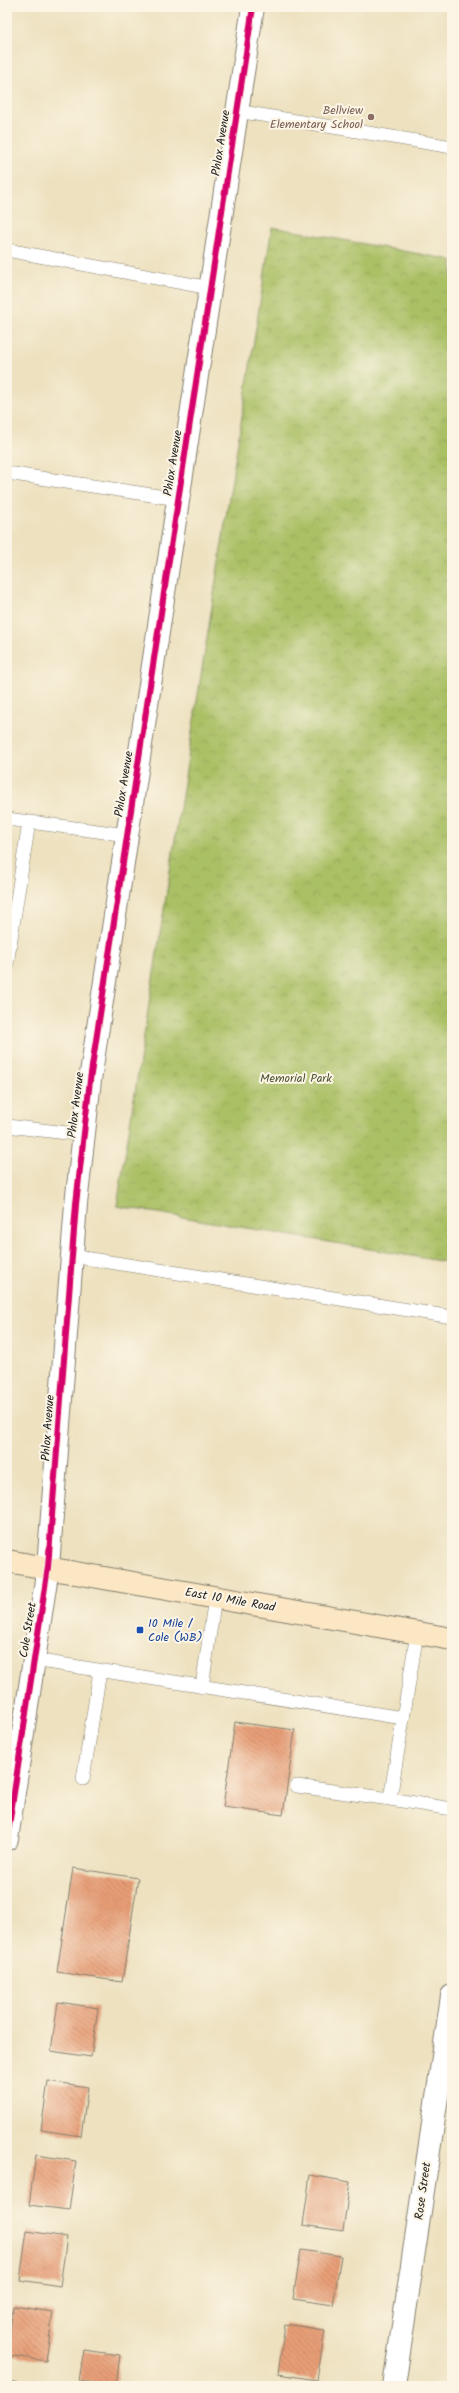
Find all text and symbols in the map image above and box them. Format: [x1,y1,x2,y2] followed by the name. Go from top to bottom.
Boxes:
[270,101,364,134] place label: Bellview Elementary School
[206,108,236,177] street label: Phlox Avenue
[366,112,376,122] marker: Bellview Elementary School
[158,428,188,497] street label: Phlox Avenue
[109,749,139,818] street label: Phlox Avenue
[260,1069,332,1088] park label: Memorial Park
[63,1070,90,1139] street label: Phlox Avenue
[36,1394,60,1462] street label: Phlox Avenue
[183,1583,278,1617] street label: East 10 Mile Road
[14,1600,42,1659] street label: Cole Street
[148,1614,203,1647] place label: 10 Mile / Cole (WB)
[135,1625,145,1635] marker: 10 Mile / Cole (WB)
[410,2161,437,2221] street label: Rose Street

